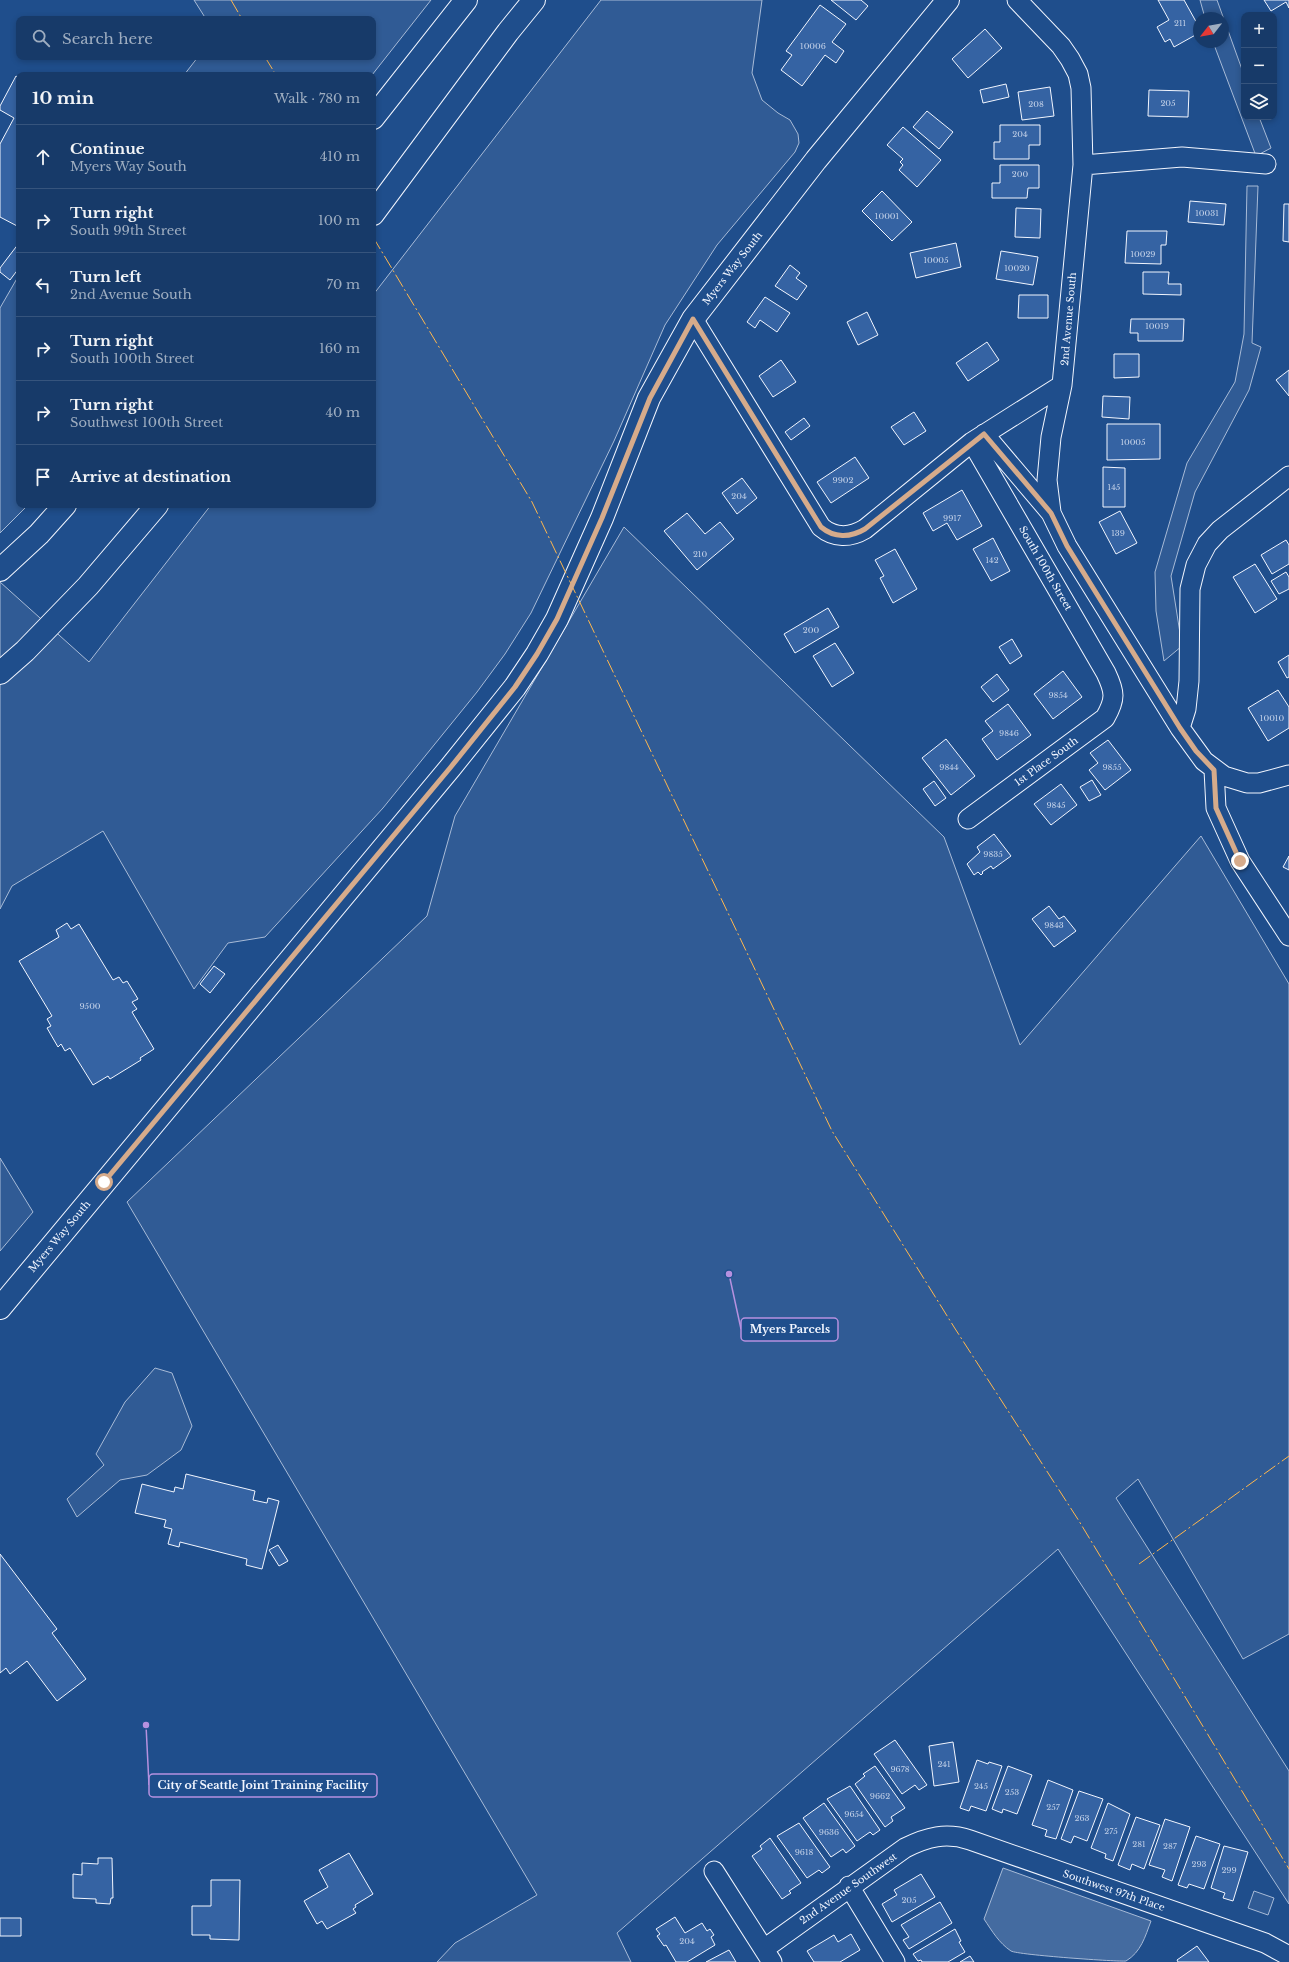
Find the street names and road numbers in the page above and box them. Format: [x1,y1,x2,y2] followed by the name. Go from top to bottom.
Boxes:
[700,229,765,308] street label: Myers Way South
[1058,272,1079,366] street label: 2nd Avenue South
[1016,524,1075,613] street label: South 100th Street
[1012,734,1081,789] street label: 1st Place South
[26,1198,93,1275] street label: Myers Way South
[797,1850,900,1927] street label: 2nd Avenue Southwest
[1061,1867,1167,1914] street label: Southwest 97th Place

